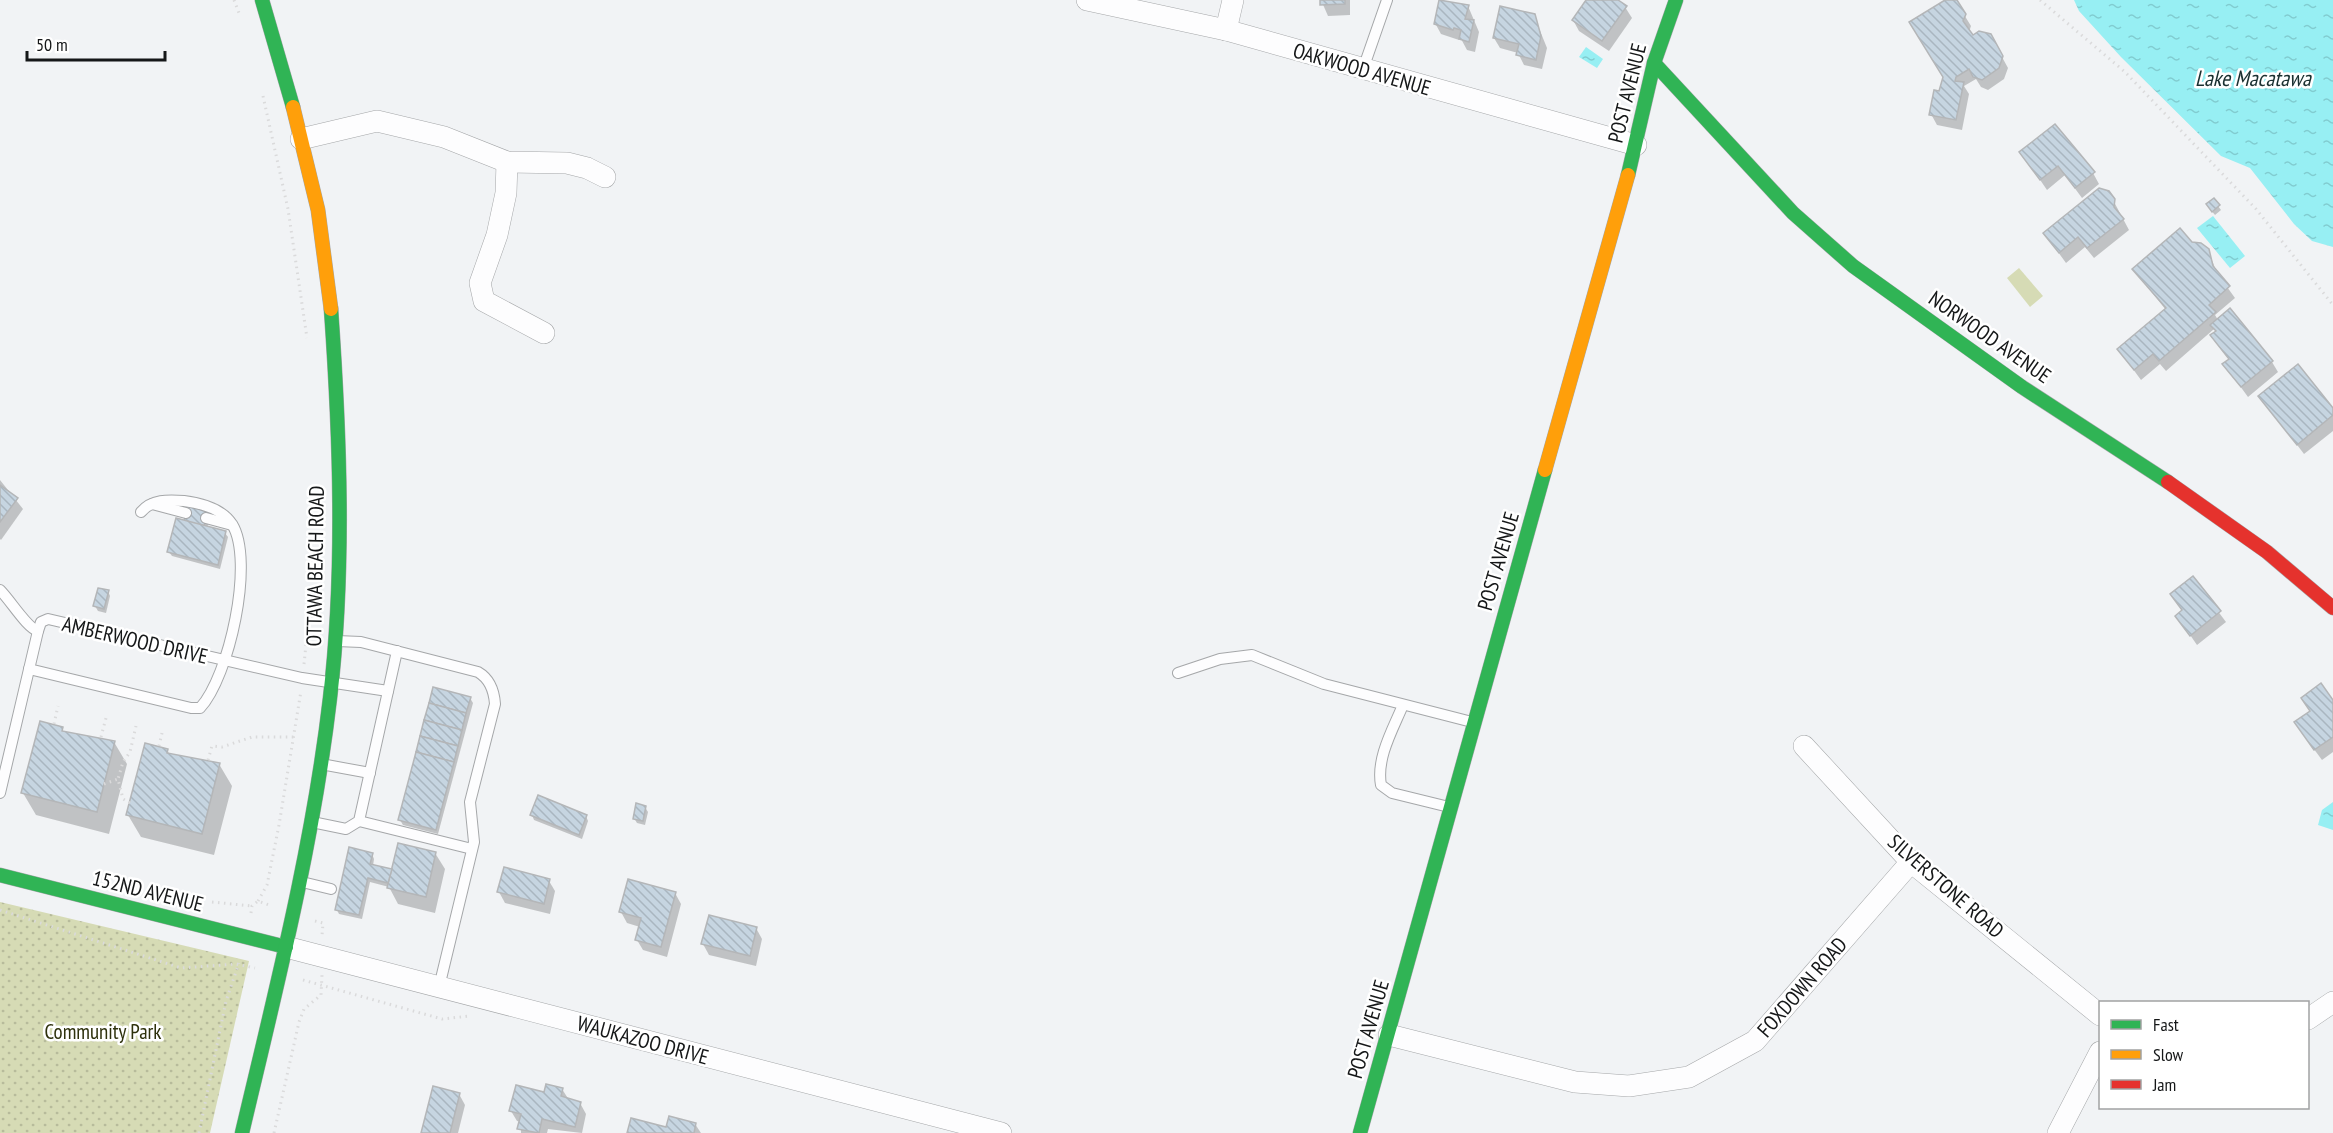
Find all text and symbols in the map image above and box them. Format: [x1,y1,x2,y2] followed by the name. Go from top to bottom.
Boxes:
[27,24,165,62] scale bar
[36,33,68,56] text: 50 m
[1290,36,1434,102] street label: OAKWOOD AVENUE
[1602,41,1652,145] street label: POST AVENUE
[2195,64,2312,92] water label: Lake Macatawa
[1924,285,2056,389] street label: NORWOOD AVENUE
[300,485,330,647] street label: OTTAWA BEACH ROAD
[1471,509,1525,613] street label: POST AVENUE
[60,610,210,670] street label: AMBERWOOD DRIVE
[1882,828,2010,944] street label: SILVERSTONE ROAD
[90,864,206,918] street label: 152ND AVENUE
[1751,931,1853,1043] street label: FOXDOWN ROAD
[1341,977,1395,1081] street label: POST AVENUE
[2099,1001,2309,1109] legend
[574,1009,712,1071] street label: WAUKAZOO DRIVE
[2153,1013,2179,1036] text: Fast
[45,1018,161,1045] park label: Community Park
[2153,1043,2184,1066] text: Slow
[2152,1073,2176,1096] text: Jam

